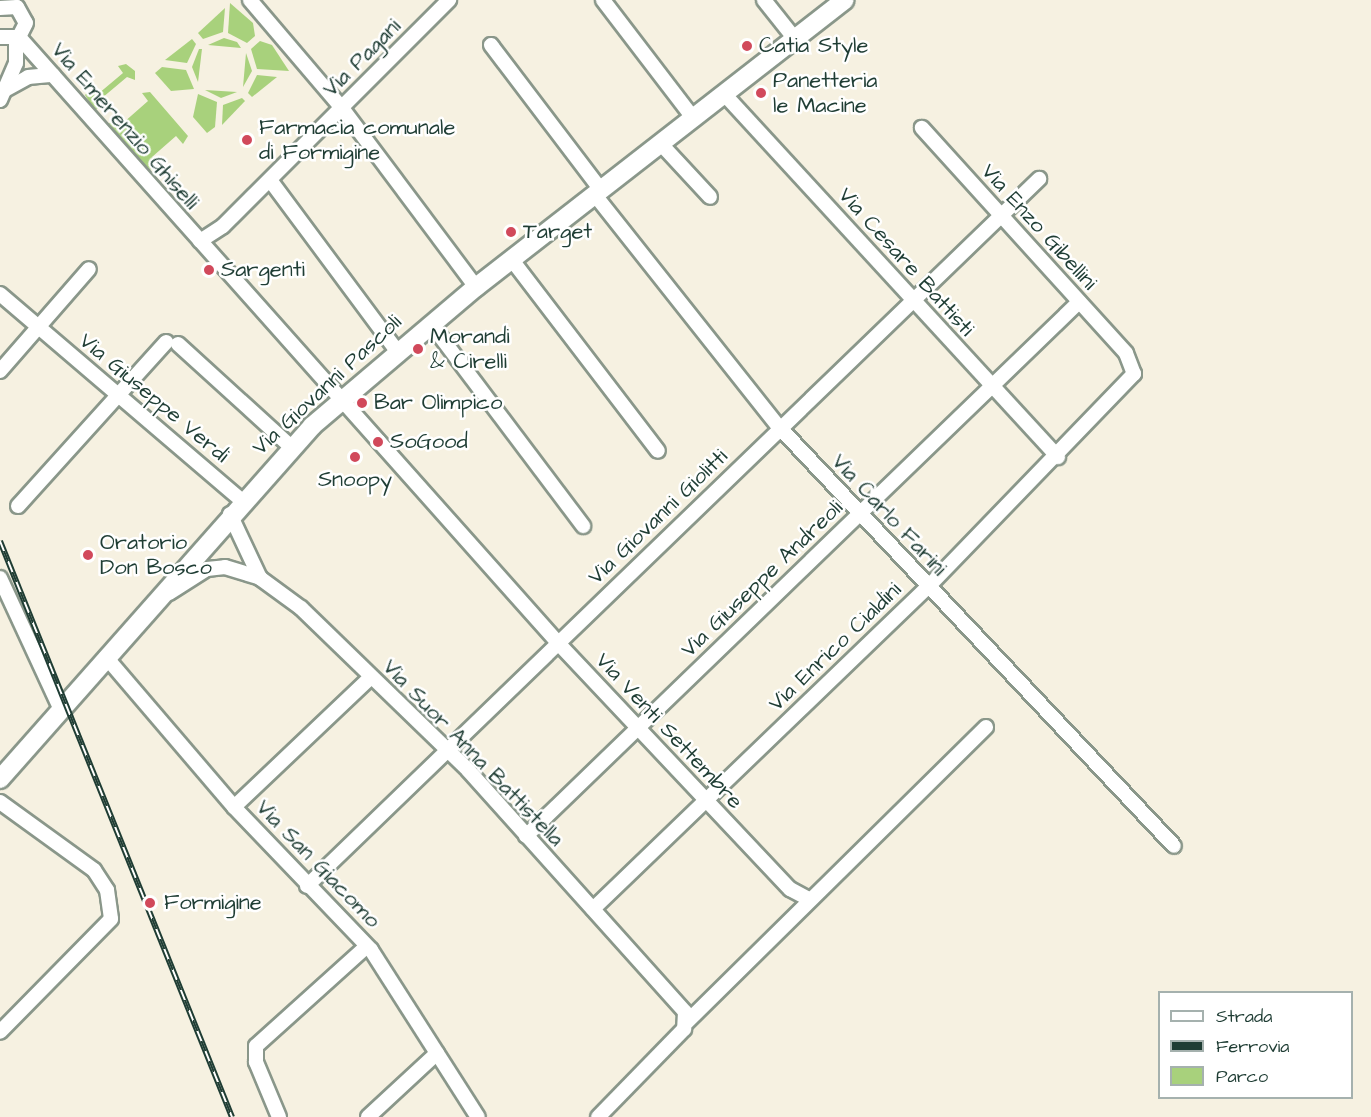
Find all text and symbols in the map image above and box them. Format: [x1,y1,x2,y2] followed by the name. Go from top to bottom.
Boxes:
[318,14,406,102] street label: Via Pagani
[759,33,868,59] place label: Catia Style
[45,37,205,215] street label: Via Emerenzio Ghiselli
[740,39,754,53] marker: Catia Style
[773,67,877,118] place label: Panetteria le Macine
[754,86,768,100] marker: Panetteria le Macine
[259,114,455,166] place label: Farmacia comunale di Formigine
[240,133,254,147] marker: Farmacia comunale di Formigine
[975,158,1103,296] street label: Via Enzo Gibellini
[832,182,980,342] street label: Via Cesare Battisti
[523,219,592,245] place label: Target
[504,225,518,239] marker: Target
[221,257,305,283] place label: Sargenti
[202,263,216,277] marker: Sargenti
[247,309,407,461] street label: Via Giovanni Pascoli
[430,323,510,374] place label: Morandi & Cirelli
[74,328,234,468] street label: Via Giuseppe Verdi
[411,342,425,356] marker: Morandi & Cirelli
[374,390,502,416] place label: Bar Olimpico
[355,396,369,410] marker: Bar Olimpico
[390,429,468,455] place label: SoGood
[371,435,385,449] marker: SoGood
[583,444,733,590] street label: Via Giovanni Giolitti
[826,449,952,581] street label: Via Carlo Farini
[348,450,362,464] marker: Snoopy
[318,467,392,493] place label: Snoopy
[676,495,848,663] street label: Via Giuseppe Andreoli
[100,529,212,580] place label: Oratorio Don Bosco
[81,548,95,562] marker: Oratorio Don Bosco
[763,577,907,717] street label: Via Enrico Cialdini
[590,647,748,815] street label: Via Venti Settembre
[377,654,569,852] street label: Via Suor Anna Battistella
[250,794,386,934] street label: Via San Giacomo
[164,890,262,916] place label: Formigine
[141,894,159,912] marker: Formigine
[1158,991,1353,1099] legend
[1216,1004,1272,1029] text: Strada
[1216,1034,1289,1059] text: Ferrovia
[1216,1064,1268,1089] text: Parco

